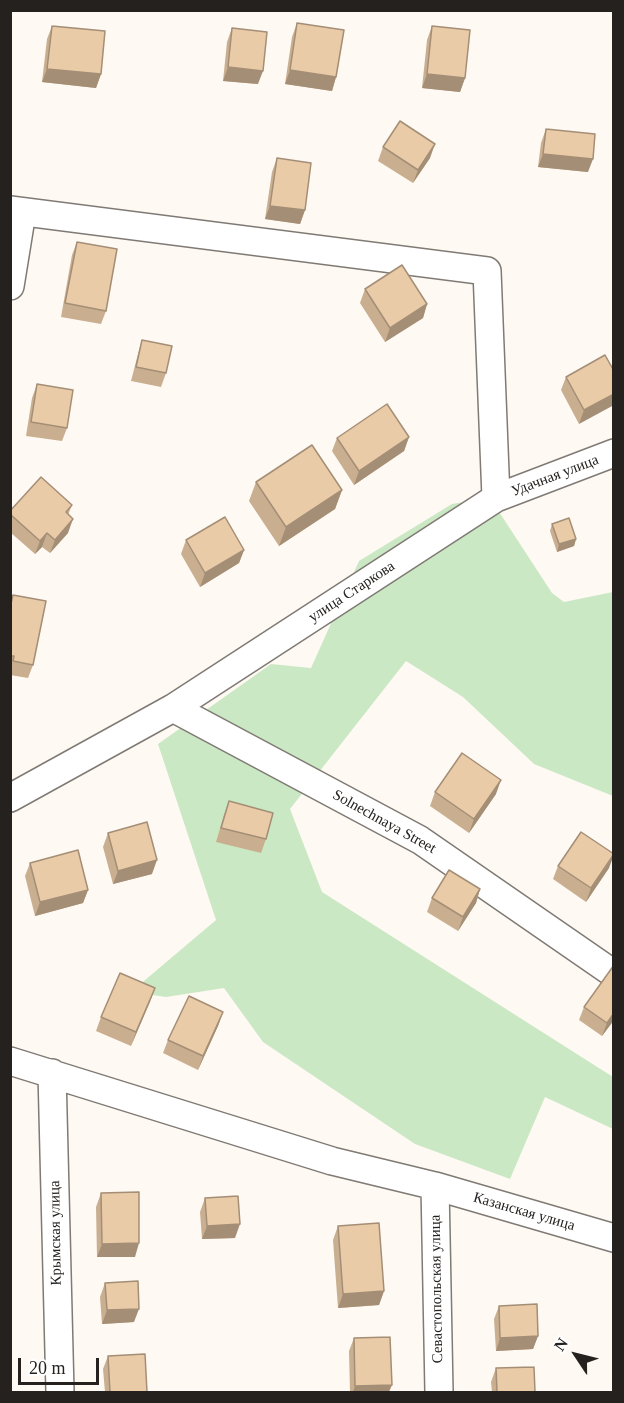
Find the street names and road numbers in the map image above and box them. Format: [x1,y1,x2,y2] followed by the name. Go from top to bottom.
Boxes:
[509,451,601,501] street label: Удачная улица
[306,557,398,627] street label: улица Старкова
[329,786,439,858] street label: Solnechnaya Street
[46,1180,66,1286] street label: Крымская улица
[471,1189,577,1235] street label: Казанская улица
[427,1215,447,1363] street label: Севастопольская улица

